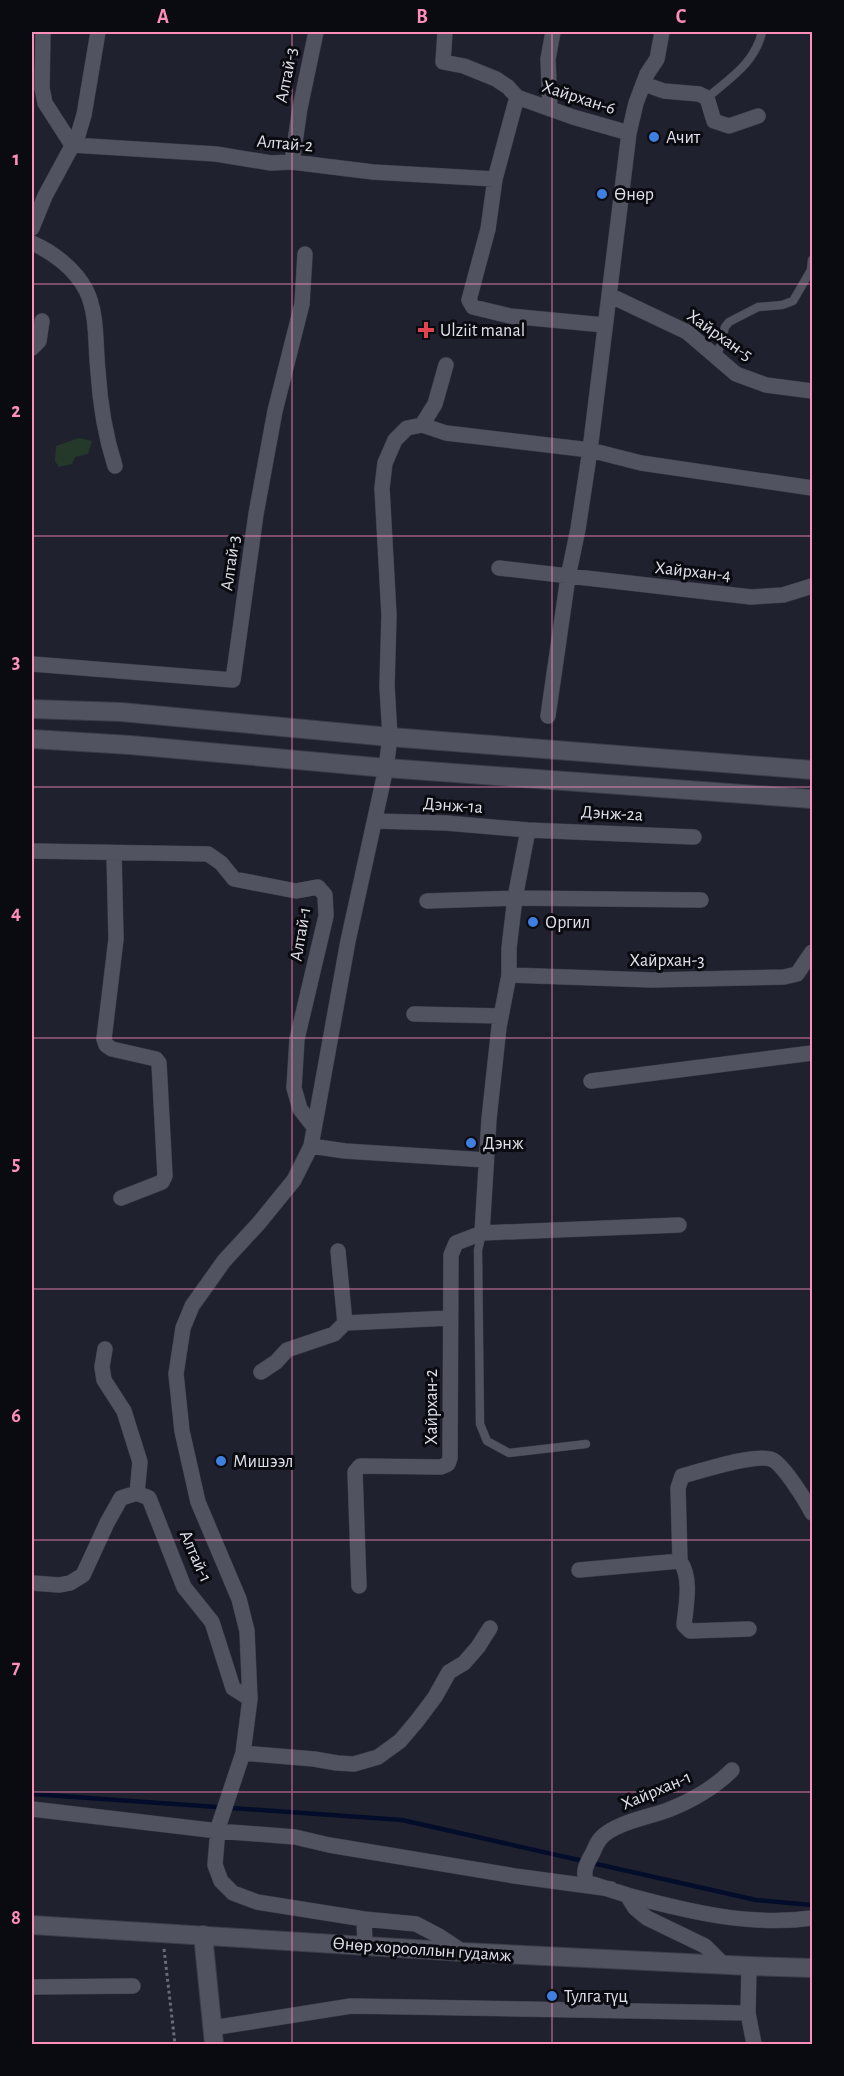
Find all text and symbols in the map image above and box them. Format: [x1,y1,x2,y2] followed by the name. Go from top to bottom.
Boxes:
[157,7,169,27] text: A
[416,7,428,27] text: B
[676,7,687,27] text: C
[273,46,301,104] street label: Алтай-3
[540,78,618,118] street label: Хайрхан-6
[666,129,701,147] place label: Ачит
[647,130,661,144] marker: Ачит
[256,133,314,155] street label: Алтай-2
[12,149,20,169] text: 1
[614,186,654,204] place label: Өнөр
[595,187,609,201] marker: Өнөр
[683,307,755,365] street label: Хайрхан-5
[417,321,435,339] marker: Ulziit manal
[440,322,525,340] place label: Ulziit manal
[11,401,21,421] text: 2
[218,534,244,592] street label: Алтай-3
[654,559,732,585] street label: Хайрхан-4
[12,652,20,672] text: 3
[422,795,483,817] street label: Дэнж-1а
[581,803,643,825] street label: Дэнж-2а
[11,903,21,923] text: 4
[287,906,315,963] street label: Алтай-1
[545,914,590,932] place label: Оргил
[526,915,540,929] marker: Оргил
[629,952,705,970] street label: Хайрхан-3
[483,1135,524,1153] place label: Дэнж
[464,1136,478,1150] marker: Дэнж
[12,1154,20,1174] text: 5
[423,1369,441,1445] street label: Хайрхан-2
[11,1406,21,1426] text: 6
[233,1453,293,1471] place label: Мишээл
[214,1454,228,1468] marker: Мишээл
[176,1528,214,1585] street label: Алтай-1
[12,1657,21,1677] text: 7
[619,1768,694,1814] street label: Хайрхан-1
[11,1908,21,1928] text: 8
[332,1935,512,1965] street label: Өнөр хорооллын гудамж
[564,1988,628,2006] place label: Тулга түц
[545,1989,559,2003] marker: Тулга түц

